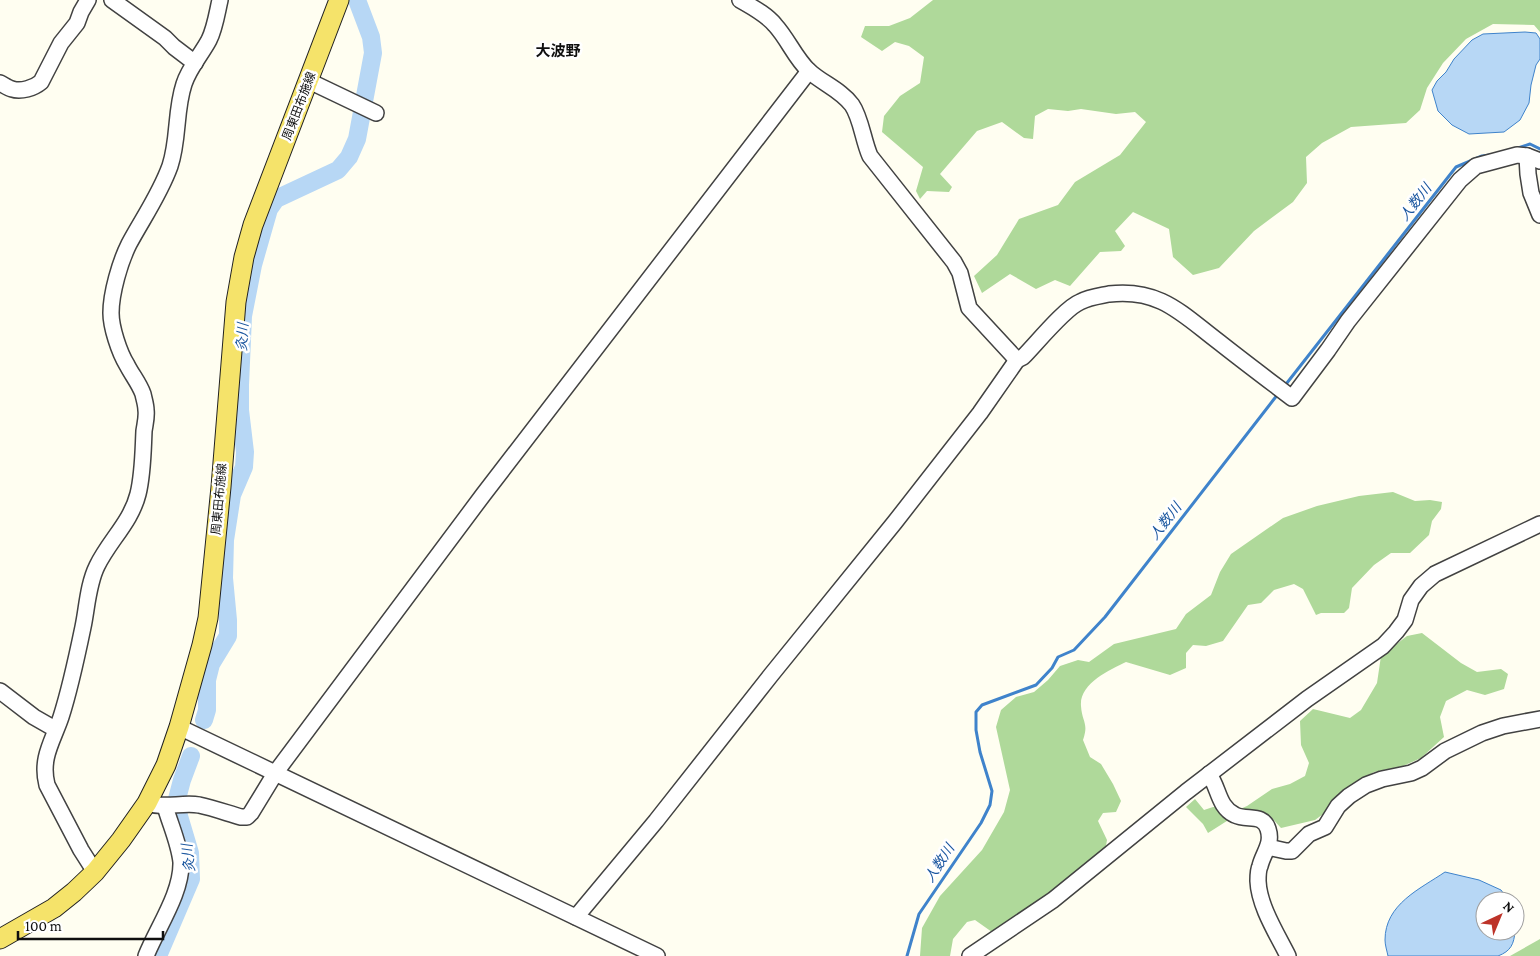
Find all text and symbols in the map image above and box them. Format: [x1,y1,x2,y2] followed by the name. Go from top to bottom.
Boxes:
[535,43,581,59] district label: 大波野
[280,70,318,142] street label: 周東田布施線
[1396,179,1435,223] water label: 人数川
[233,321,251,351] water label: 灸川
[209,463,229,535] street label: 周東田布施線
[1146,498,1185,542] water label: 人数川
[921,839,958,885] water label: 人数川
[178,841,197,873] water label: 灸川
[1475,891,1525,941] north arrow
[1500,898,1518,916] text: N
[18,908,162,940] scale bar
[25,918,62,934] text: 100 m

